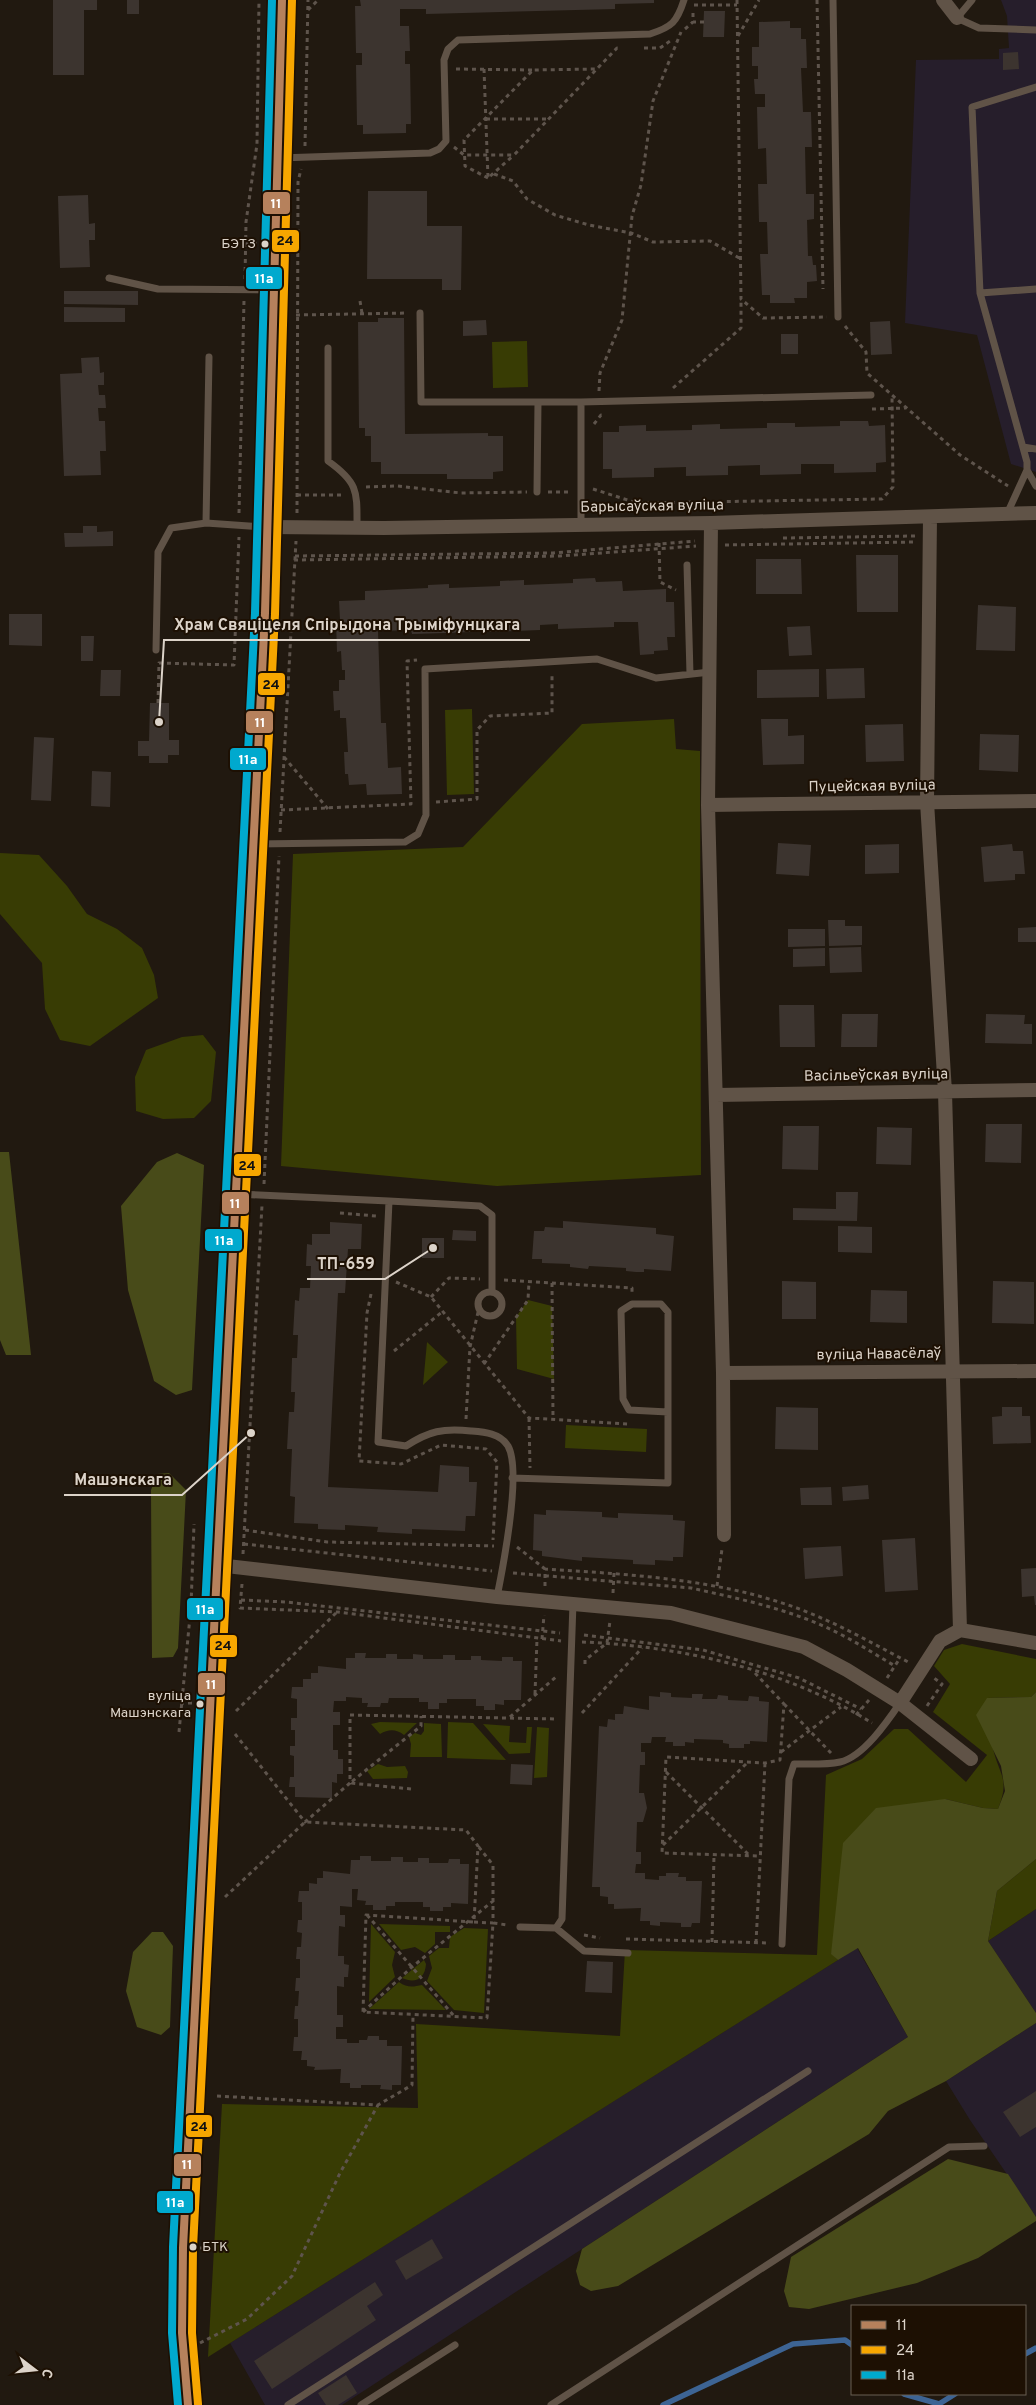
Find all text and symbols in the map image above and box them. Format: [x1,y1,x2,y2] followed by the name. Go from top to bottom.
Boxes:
[262,191,291,215] line badge: 11
[270,196,282,213] text: 11
[271,229,300,253] line badge: 24
[276,233,294,250] text: 24
[221,236,256,253] place label: БЭТЗ
[260,239,270,249] marker: БЭТЗ
[245,266,283,290] line badge: 11а
[254,271,274,288] text: 11а
[580,496,724,518] street label: Барысаўская вуліца
[164,609,530,640] callout: Храм Свяціцеля Спірыдона Трыміфунцкага
[174,616,520,636] text: Храм Свяціцеля Спірыдона Трыміфунцкага
[257,672,286,696] line badge: 24
[262,677,280,694] text: 24
[245,710,274,734] line badge: 11
[254,715,266,732] text: 11
[229,747,267,771] line badge: 11а
[238,752,258,769] text: 11а
[808,776,936,798] street label: Пуцейская вуліца
[804,1065,948,1087] street label: Васільеўская вуліца
[233,1153,262,1177] line badge: 24
[238,1158,256,1175] text: 24
[221,1191,250,1215] line badge: 11
[229,1196,241,1213] text: 11
[204,1228,243,1252] line badge: 11а
[214,1233,234,1250] text: 11а
[307,1248,385,1279] callout: ТП-659
[317,1255,375,1275] text: ТП-659
[816,1344,942,1366] street label: вуліца Навасёлаў
[64,1464,182,1495] callout: Машэнскага
[74,1471,172,1491] text: Машэнскага
[186,1597,224,1621] line badge: 11а
[195,1602,215,1619] text: 11а
[209,1634,238,1658] line badge: 24
[214,1638,232,1655] text: 24
[197,1672,226,1696] line badge: 11
[205,1677,217,1694] text: 11
[110,1688,191,1722] place label: вуліца Машэнскага
[195,1699,205,1709] marker: вуліца Машэнскага
[185,2114,213,2138] line badge: 24
[190,2119,208,2136] text: 24
[173,2153,202,2177] line badge: 11
[181,2157,193,2174] text: 11
[156,2190,194,2214] line badge: 11а
[165,2195,185,2212] text: 11а
[202,2239,228,2256] place label: БТК
[188,2242,198,2252] marker: БТК
[851,2305,1026,2395] legend
[896,2317,907,2336] text: 11
[896,2342,914,2361] text: 24
[10,2345,60,2395] north arrow
[37,2367,55,2380] text: С
[896,2367,915,2386] text: 11а

